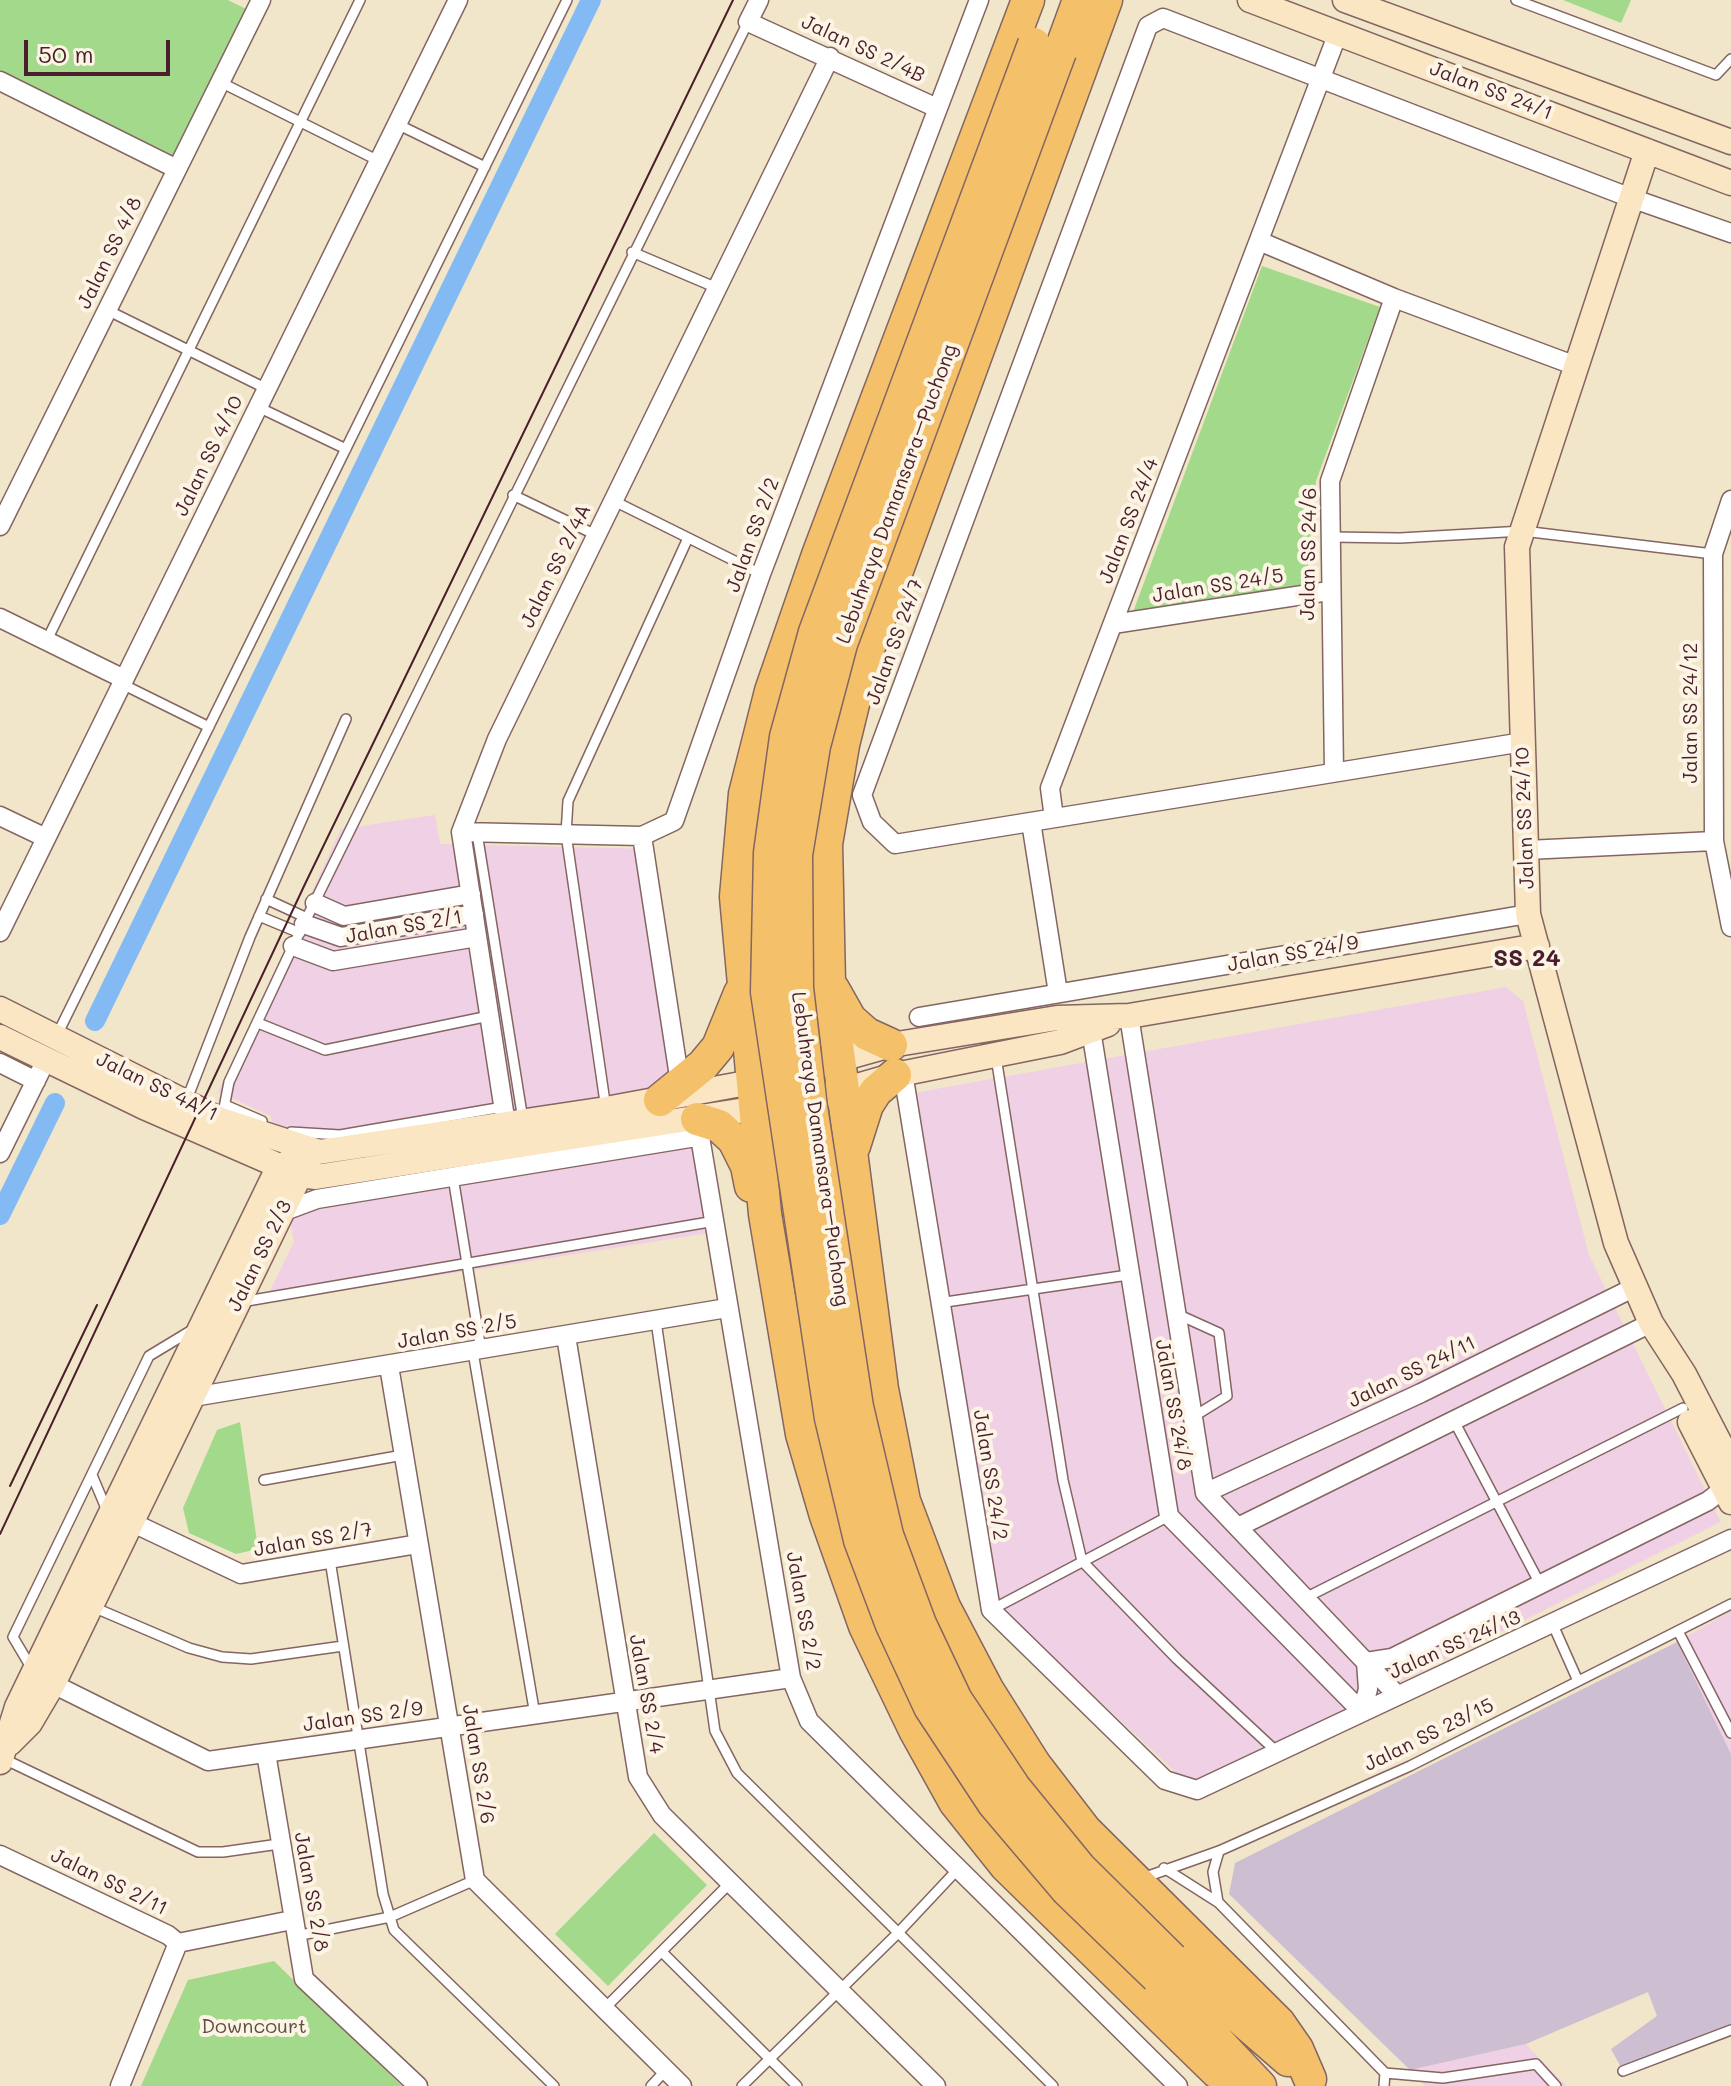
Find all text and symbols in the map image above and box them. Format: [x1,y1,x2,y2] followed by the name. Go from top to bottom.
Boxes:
[798,10,928,88] street label: Jalan SS 2/4B
[28,24,174,74] scale bar
[38,38,94,69] text: 50 m
[1426,57,1556,125] street label: Jalan SS 24/1
[73,193,147,313] street label: Jalan SS 4/8
[831,341,963,647] street label: Lebuhraya Damansara–Puchong
[170,392,248,520] street label: Jalan SS 4/10
[1094,455,1164,587] street label: Jalan SS 24/4
[721,474,785,596] street label: Jalan SS 2/2
[1296,487,1322,621] street label: Jalan SS 24/6
[516,500,596,632] street label: Jalan SS 2/4A
[1151,564,1285,608] street label: Jalan SS 24/5
[861,576,929,708] street label: Jalan SS 24/7
[1679,643,1703,783] street label: Jalan SS 24/12
[1511,747,1539,889] street label: Jalan SS 24/10
[344,905,464,949] street label: Jalan SS 2/1
[1226,931,1360,977] street label: Jalan SS 24/9
[1493,945,1561,973] district label: SS 24
[786,990,854,1308] street label: Lebuhraya Damansara–Puchong
[92,1047,222,1127] street label: Jalan SS 4A/1
[223,1197,297,1315] street label: Jalan SS 2/3
[396,1310,518,1354] street label: Jalan SS 2/5
[1344,1331,1480,1413] street label: Jalan SS 24/11
[1150,1338,1196,1472] street label: Jalan SS 24/8
[968,1408,1012,1542] street label: Jalan SS 24/2
[252,1518,374,1562] street label: Jalan SS 2/7
[781,1550,825,1672] street label: Jalan SS 2/2
[1386,1605,1524,1685] street label: Jalan SS 24/13
[624,1632,668,1756] street label: Jalan SS 2/4
[1360,1693,1498,1777] street label: Jalan SS 23/15
[302,1697,424,1737] street label: Jalan SS 2/9
[457,1702,499,1826] street label: Jalan SS 2/6
[289,1830,333,1954] street label: Jalan SS 2/8
[47,1843,171,1921] street label: Jalan SS 2/11
[201,2015,307,2039] park label: Downcourt

